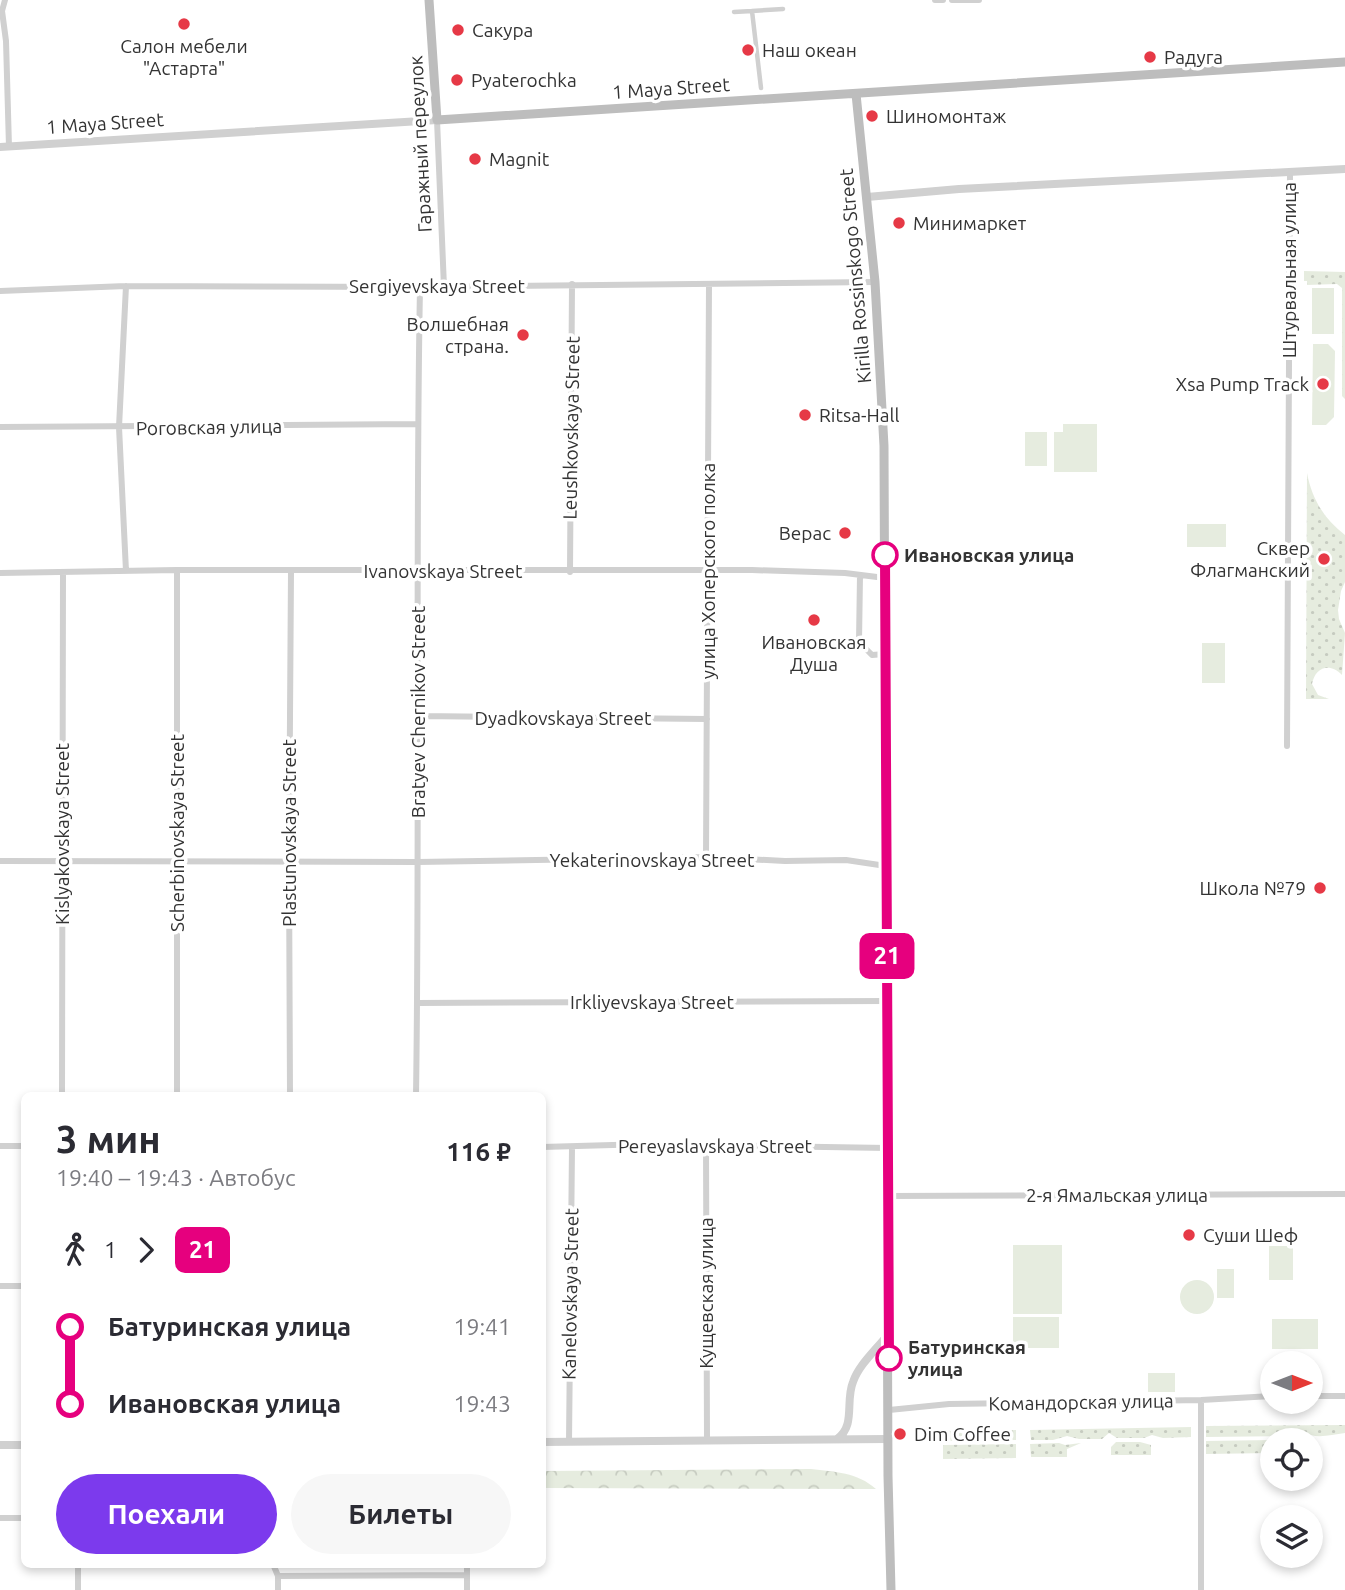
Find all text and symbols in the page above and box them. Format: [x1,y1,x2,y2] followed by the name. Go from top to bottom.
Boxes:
[176,16,192,32] marker: Салон мебели "Астарта"
[472,19,533,41] place label: Сакура
[450,22,466,38] marker: Сакура
[120,35,248,79] place label: Салон мебели "Астарта"
[762,39,857,61] place label: Наш океан
[740,42,756,58] marker: Наш океан
[1164,46,1223,68] place label: Радуга
[1142,49,1158,65] marker: Радуга
[404,55,436,233] street label: Гаражный переулок
[471,69,577,91] place label: Pyaterochka
[449,72,465,88] marker: Pyaterochka
[612,73,731,103] street label: 1 Maya Street
[886,105,1006,127] place label: Шиномонтаж
[46,108,165,138] street label: 1 Maya Street
[864,108,880,124] marker: Шиномонтаж
[489,148,550,170] place label: Magnit
[467,151,483,167] marker: Magnit
[835,167,875,384] street label: Kirilla Rossinskogo Street
[1278,182,1300,358] street label: Штурвальная улица
[913,212,1027,234] place label: Минимаркет
[891,215,907,231] marker: Минимаркет
[349,275,525,297] street label: Sergiyevskaya Street
[407,313,509,357] place label: Волшебная страна.
[515,327,531,343] marker: Волшебная страна.
[558,336,584,520] street label: Leushkovskaya Street
[1176,373,1309,395] place label: Xsa Pump Track
[1315,376,1331,392] marker: Xsa Pump Track
[819,404,899,426] place label: Ritsa-Hall
[797,407,813,423] marker: Ritsa-Hall
[136,415,282,439] street label: Роговская улица
[697,463,719,679] street label: улица Хоперского полка
[779,522,831,544] place label: Верас
[837,525,853,541] marker: Верас
[1190,537,1310,581] place label: Сквер Флагманский
[872,542,898,568] marker: Ивановская улица
[904,544,1074,566] place label: Ивановская улица
[1316,551,1332,567] marker: Сквер Флагманский
[364,560,523,582] street label: Ivanovskaya Street
[407,605,429,818] street label: Bratyev Chernikov Street
[806,612,822,628] marker: Ивановская Душа
[761,631,867,675] place label: Ивановская Душа
[475,707,652,729] street label: Dyadkovskaya Street
[166,733,188,932] street label: Scherbinovskaya Street
[278,739,300,927] street label: Plastunovskaya Street
[51,742,73,925] street label: Kislyakovskaya Street
[550,849,755,871] street label: Yekaterinovskaya Street
[1199,877,1306,899] place label: Школа №79
[1312,880,1328,896] marker: Школа №79
[856,933,918,979] line badge: 21
[873,942,901,969] text: 21
[570,991,735,1013] street label: Irkliyevskaya Street
[56,1118,161,1160] text: 3 мин
[618,1135,813,1157] street label: Pereyaslavskaya Street
[446,1137,511,1166] text: 116 ₽
[56,1165,296,1190] text: 19:40 – 19:43 · Автобус
[1026,1184,1208,1206] street label: 2-я Ямальская улица
[558,1207,583,1380] street label: Kanelovskaya Street
[695,1217,717,1369] street label: Кущевская улица
[1203,1224,1298,1246] place label: Суши Шеф
[1181,1227,1197,1243] marker: Суши Шеф
[56,1231,94,1269] icon: walk
[127,1231,165,1269] icon: forward
[189,1236,216,1263] text: 21
[104,1237,117,1262] text: 1
[108,1312,351,1341] text: Батуринская улица
[453,1314,511,1339] text: 19:41
[908,1336,1026,1380] place label: Батуринская улица
[876,1345,902,1371] marker: Батуринская улица
[1260,1351,1323,1414] north arrow
[1260,1351,1323,1568] map controls
[108,1389,341,1418] text: Ивановская улица
[988,1389,1174,1415] street label: Командорская улица
[453,1391,511,1416] text: 19:43
[914,1423,1011,1445] place label: Dim Coffee
[892,1426,908,1442] marker: Dim Coffee
[1260,1428,1323,1491] button: locate
[56,1474,277,1554] button: Поехали
[291,1474,511,1554] button: Билеты
[1260,1505,1323,1568] button: layers

